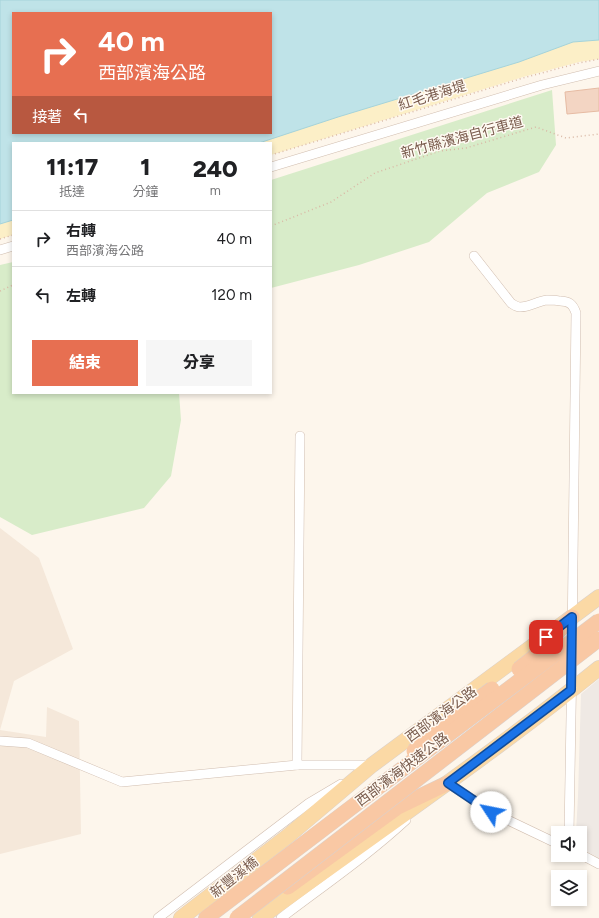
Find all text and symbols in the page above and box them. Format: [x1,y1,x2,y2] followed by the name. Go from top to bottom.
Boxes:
[98,24,165,58] text: 40 m
[32,28,84,80] icon: right
[98,62,206,84] text: 西部濱海公路
[396,77,468,114] street label: 紅毛港海堤
[70,104,92,126] icon: left
[32,108,62,126] text: 接著
[399,113,525,162] street label: 新竹縣濱海自行車道
[46,152,98,181] text: 11:17
[140,152,151,181] text: 1
[193,154,238,183] text: 240
[210,183,221,198] text: m
[59,184,85,199] text: 抵達
[132,184,158,199] text: 分鐘
[66,222,96,240] text: 右轉
[32,228,54,250] icon: right
[217,230,252,248] text: 40 m
[66,243,144,258] text: 西部濱海公路
[32,284,54,306] icon: left
[211,286,252,304] text: 120 m
[66,287,96,305] text: 左轉
[32,340,138,386] button: 結束
[146,340,252,386] button: 分享
[529,620,563,654] pin
[535,626,557,648] icon: arrive
[402,683,480,746] street label: 西部濱海公路
[352,729,452,810] street label: 西部濱海快速公路
[470,791,512,833] position arrow
[551,826,587,906] map controls
[551,826,587,862] button: sound
[207,853,262,901] street label: 新豐溪橋
[551,870,587,906] button: layers

